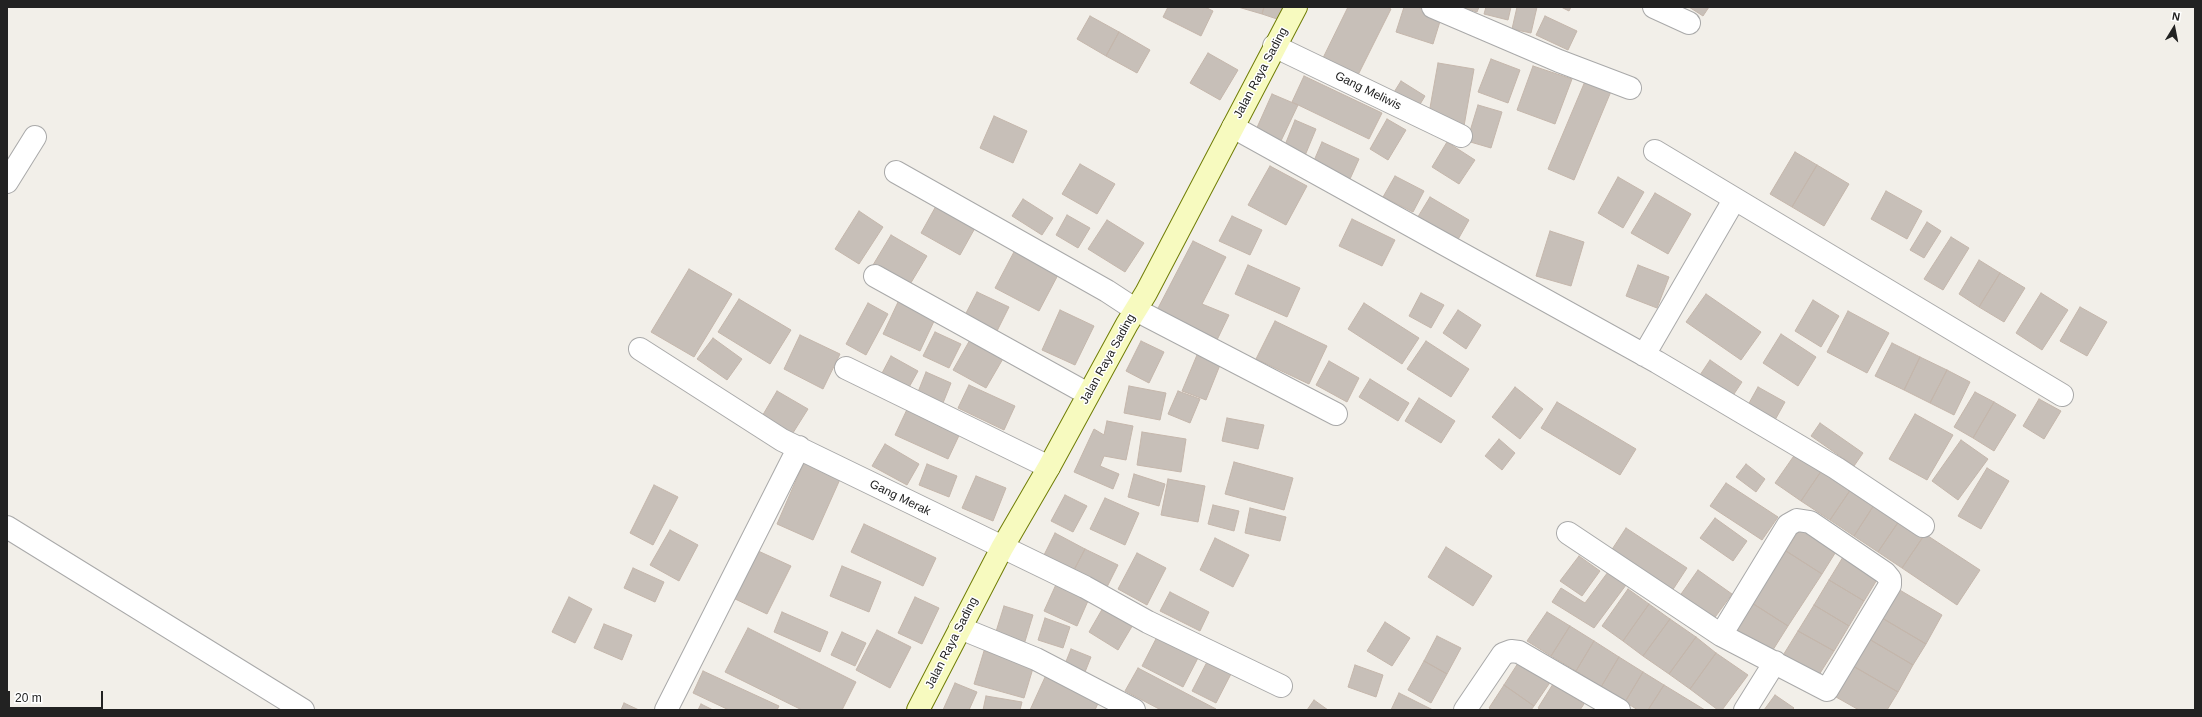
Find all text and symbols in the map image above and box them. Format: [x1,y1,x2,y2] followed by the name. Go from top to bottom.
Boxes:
[2154,8,2194,48] north arrow
[2171,10,2181,23] text: N
[1231,25,1291,121] street label: Jalan Raya Sading
[1332,69,1404,113] street label: Gang Meliwis
[1077,311,1139,407] street label: Jalan Raya Sading
[867,477,933,519] street label: Gang Merak
[923,595,981,691] street label: Jalan Raya Sading
[10,683,105,709] scale bar
[15,691,42,705] text: 20 m

